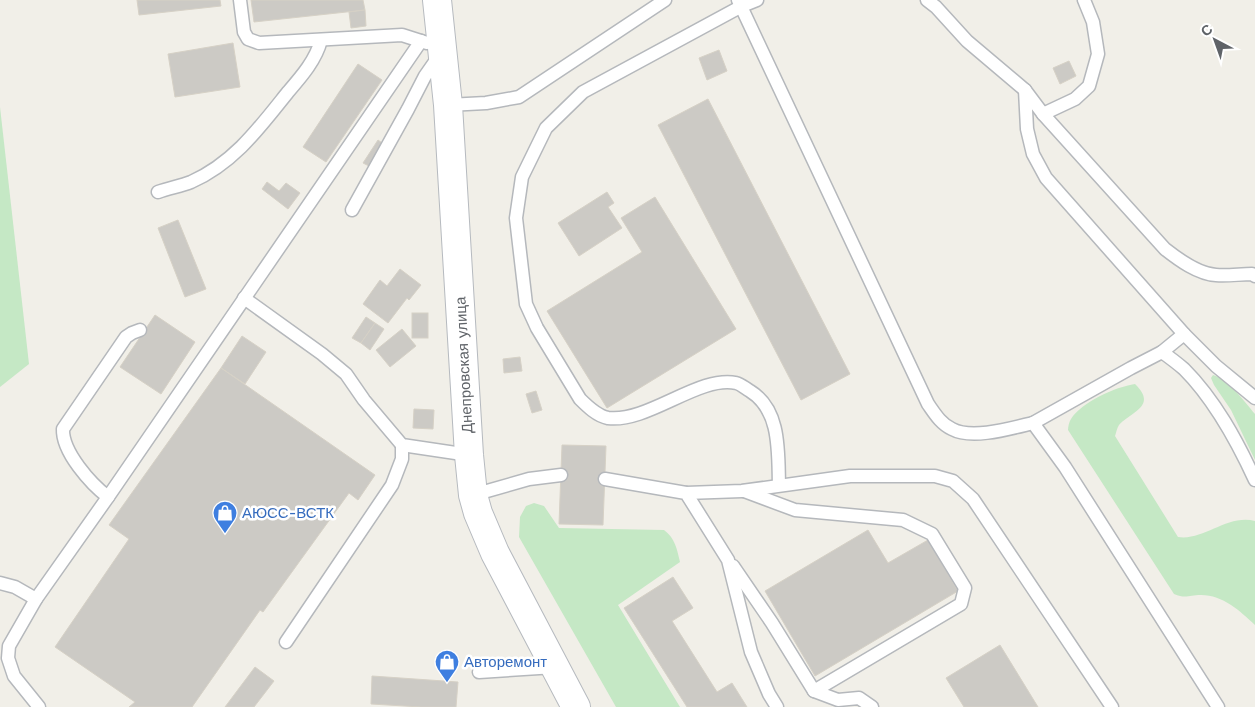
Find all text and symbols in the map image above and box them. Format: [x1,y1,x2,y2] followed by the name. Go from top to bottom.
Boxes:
[1190,15,1240,65] north arrow
[1197,21,1216,40] text: С
[451,296,477,434] street label: Днепровская улица
[212,500,238,534] shop icon: АЮСС-ВСТК
[242,504,334,522] place label: АЮСС-ВСТК
[434,649,460,683] shop icon: Авторемонт
[464,653,547,671] place label: Авторемонт

